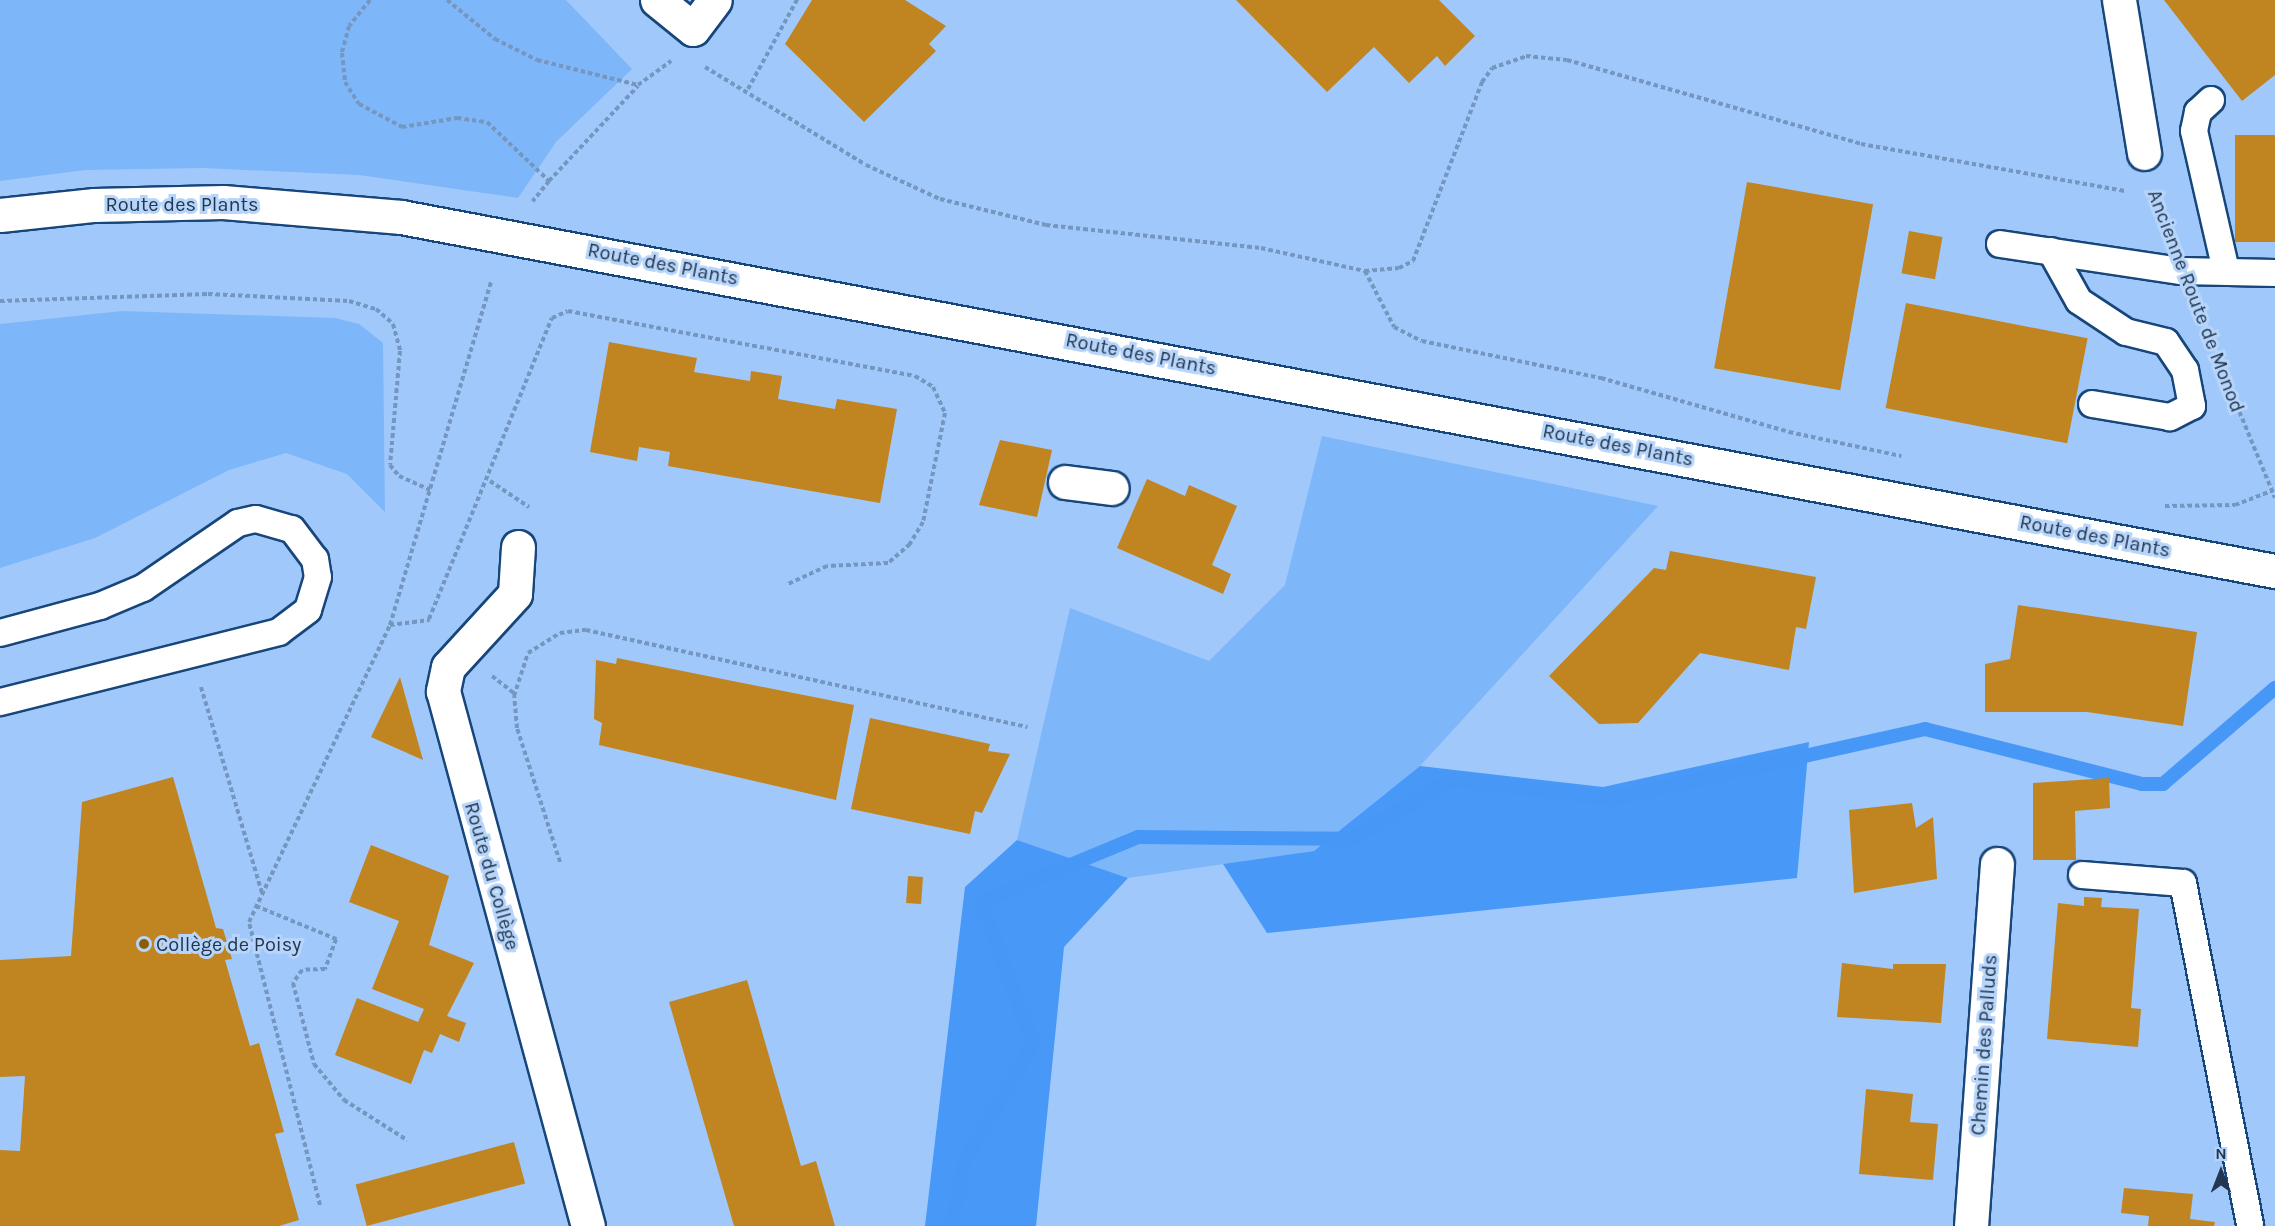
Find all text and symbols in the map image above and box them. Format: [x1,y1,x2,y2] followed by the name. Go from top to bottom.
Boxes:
[2142,186,2250,416] street label: Ancienne Route de Monod
[106,192,258,216] street label: Route des Plants
[586,238,740,290] street label: Route des Plants
[1064,328,1218,380] street label: Route des Plants
[1541,419,1695,471] street label: Route des Plants
[2018,510,2172,562] street label: Route des Plants
[459,799,525,953] street label: Route du Collège
[156,932,301,956] place label: Collège de Poisy
[137,937,151,951] marker: Collège de Poisy
[1966,954,2002,1136] street label: Chemin des Palluds
[2191,1142,2251,1202] north arrow
[2215,1144,2227,1163] text: N

